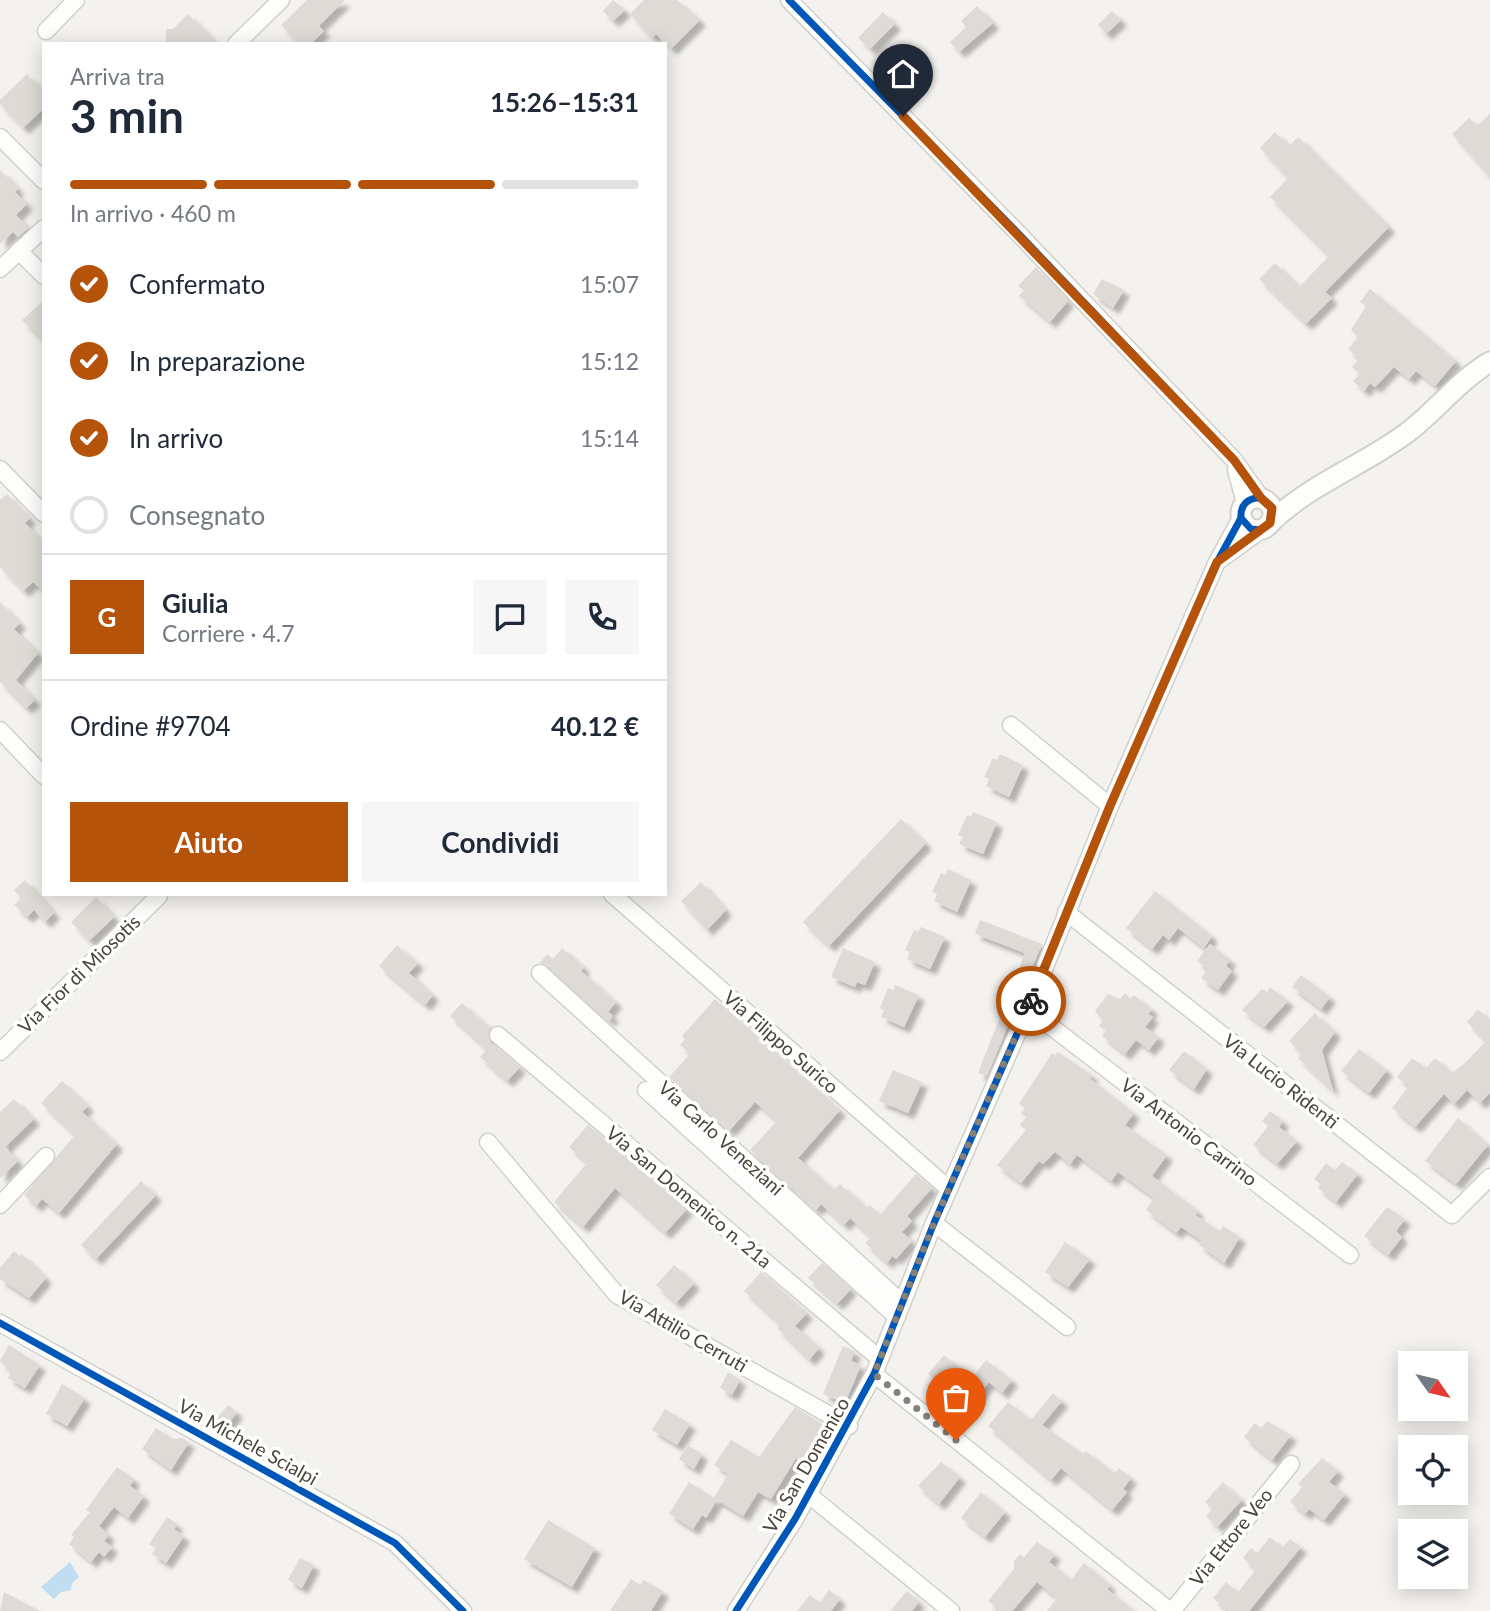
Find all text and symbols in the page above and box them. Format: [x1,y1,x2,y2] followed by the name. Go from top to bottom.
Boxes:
[873,44,933,116] pin
[884,55,922,93] icon: home
[70,62,165,90] text: Arriva tra
[490,86,639,118] text: 15:26–15:31
[70,88,184,143] text: 3 min
[70,199,236,227] text: In arrivo · 460 m
[70,265,108,303] icon: check
[129,268,265,300] text: Confermato
[580,270,639,298] text: 15:07
[70,342,108,380] icon: check
[129,345,305,377] text: In preparazione
[580,347,639,375] text: 15:12
[70,419,108,457] icon: check
[129,422,223,454] text: In arrivo
[580,424,639,452] text: 15:14
[129,499,265,531] text: Consegnato
[473,580,547,654] button: chat
[565,580,639,654] button: phone
[162,587,228,619] text: Giulia
[98,601,116,633] text: G
[162,619,295,647] text: Corriere · 4.7
[70,710,231,742] text: Ordine #9704
[551,710,639,742] text: 40.12 €
[70,802,348,882] button: Aiuto
[362,802,639,882] button: Condividi
[13,910,144,1038] street label: Via Fior di Miosotis
[996,966,1066,1036] courier
[1012,982,1050,1020] icon: bike
[719,985,844,1098] street label: Via Filippo Surico
[1219,1028,1344,1133] street label: Via Lucio Ridenti
[1117,1073,1262,1190] street label: Via Antonio Carrino
[654,1076,789,1200] street label: Via Carlo Veneziani
[602,1121,777,1273] street label: Via San Domenico n. 21a
[615,1285,752,1377] street label: Via Attilio Cerruti
[1398,1351,1468,1421] north arrow
[1398,1351,1468,1589] map controls
[926,1368,986,1440] pin
[937,1379,975,1417] icon: bag
[758,1393,854,1536] street label: Via San Domenico
[174,1394,322,1489] street label: Via Michele Scialpi
[1398,1435,1468,1505] button: locate
[1184,1483,1277,1590] street label: Via Ettore Veo
[1398,1519,1468,1589] button: layers

